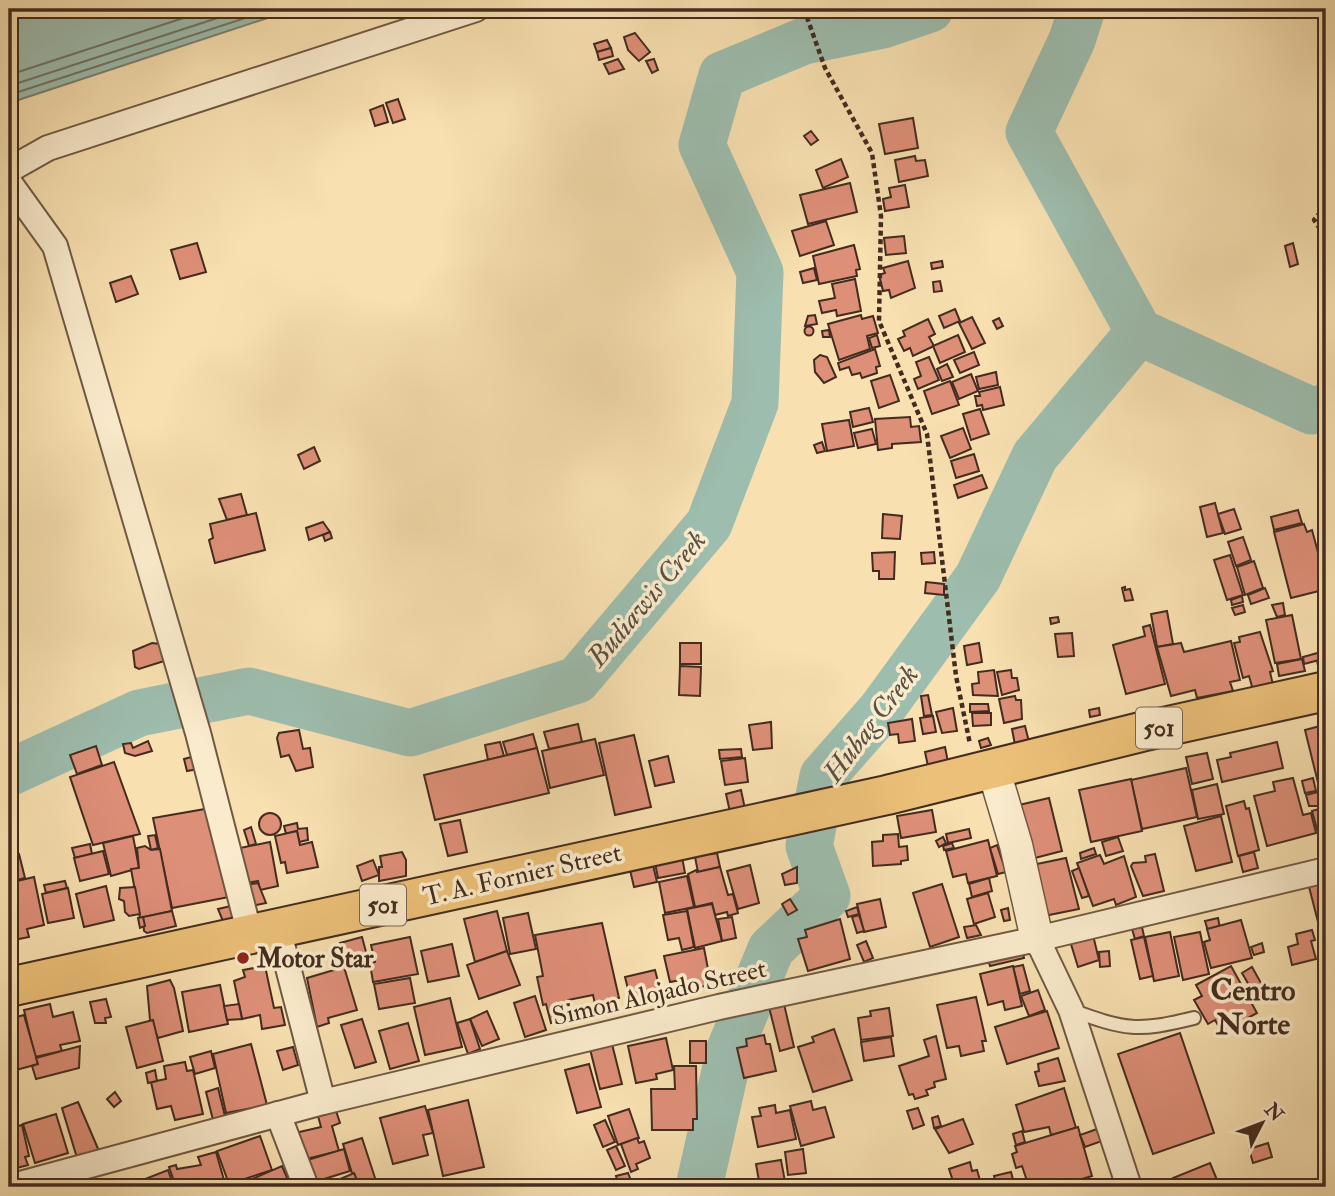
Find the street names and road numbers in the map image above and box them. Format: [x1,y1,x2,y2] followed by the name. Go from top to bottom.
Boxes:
[1136,708,1182,748] road number: 501
[420,837,624,913] street label: T. A. Fornier Street
[360,884,406,925] road number: 501
[549,953,769,1033] street label: Simon Alojado Street

